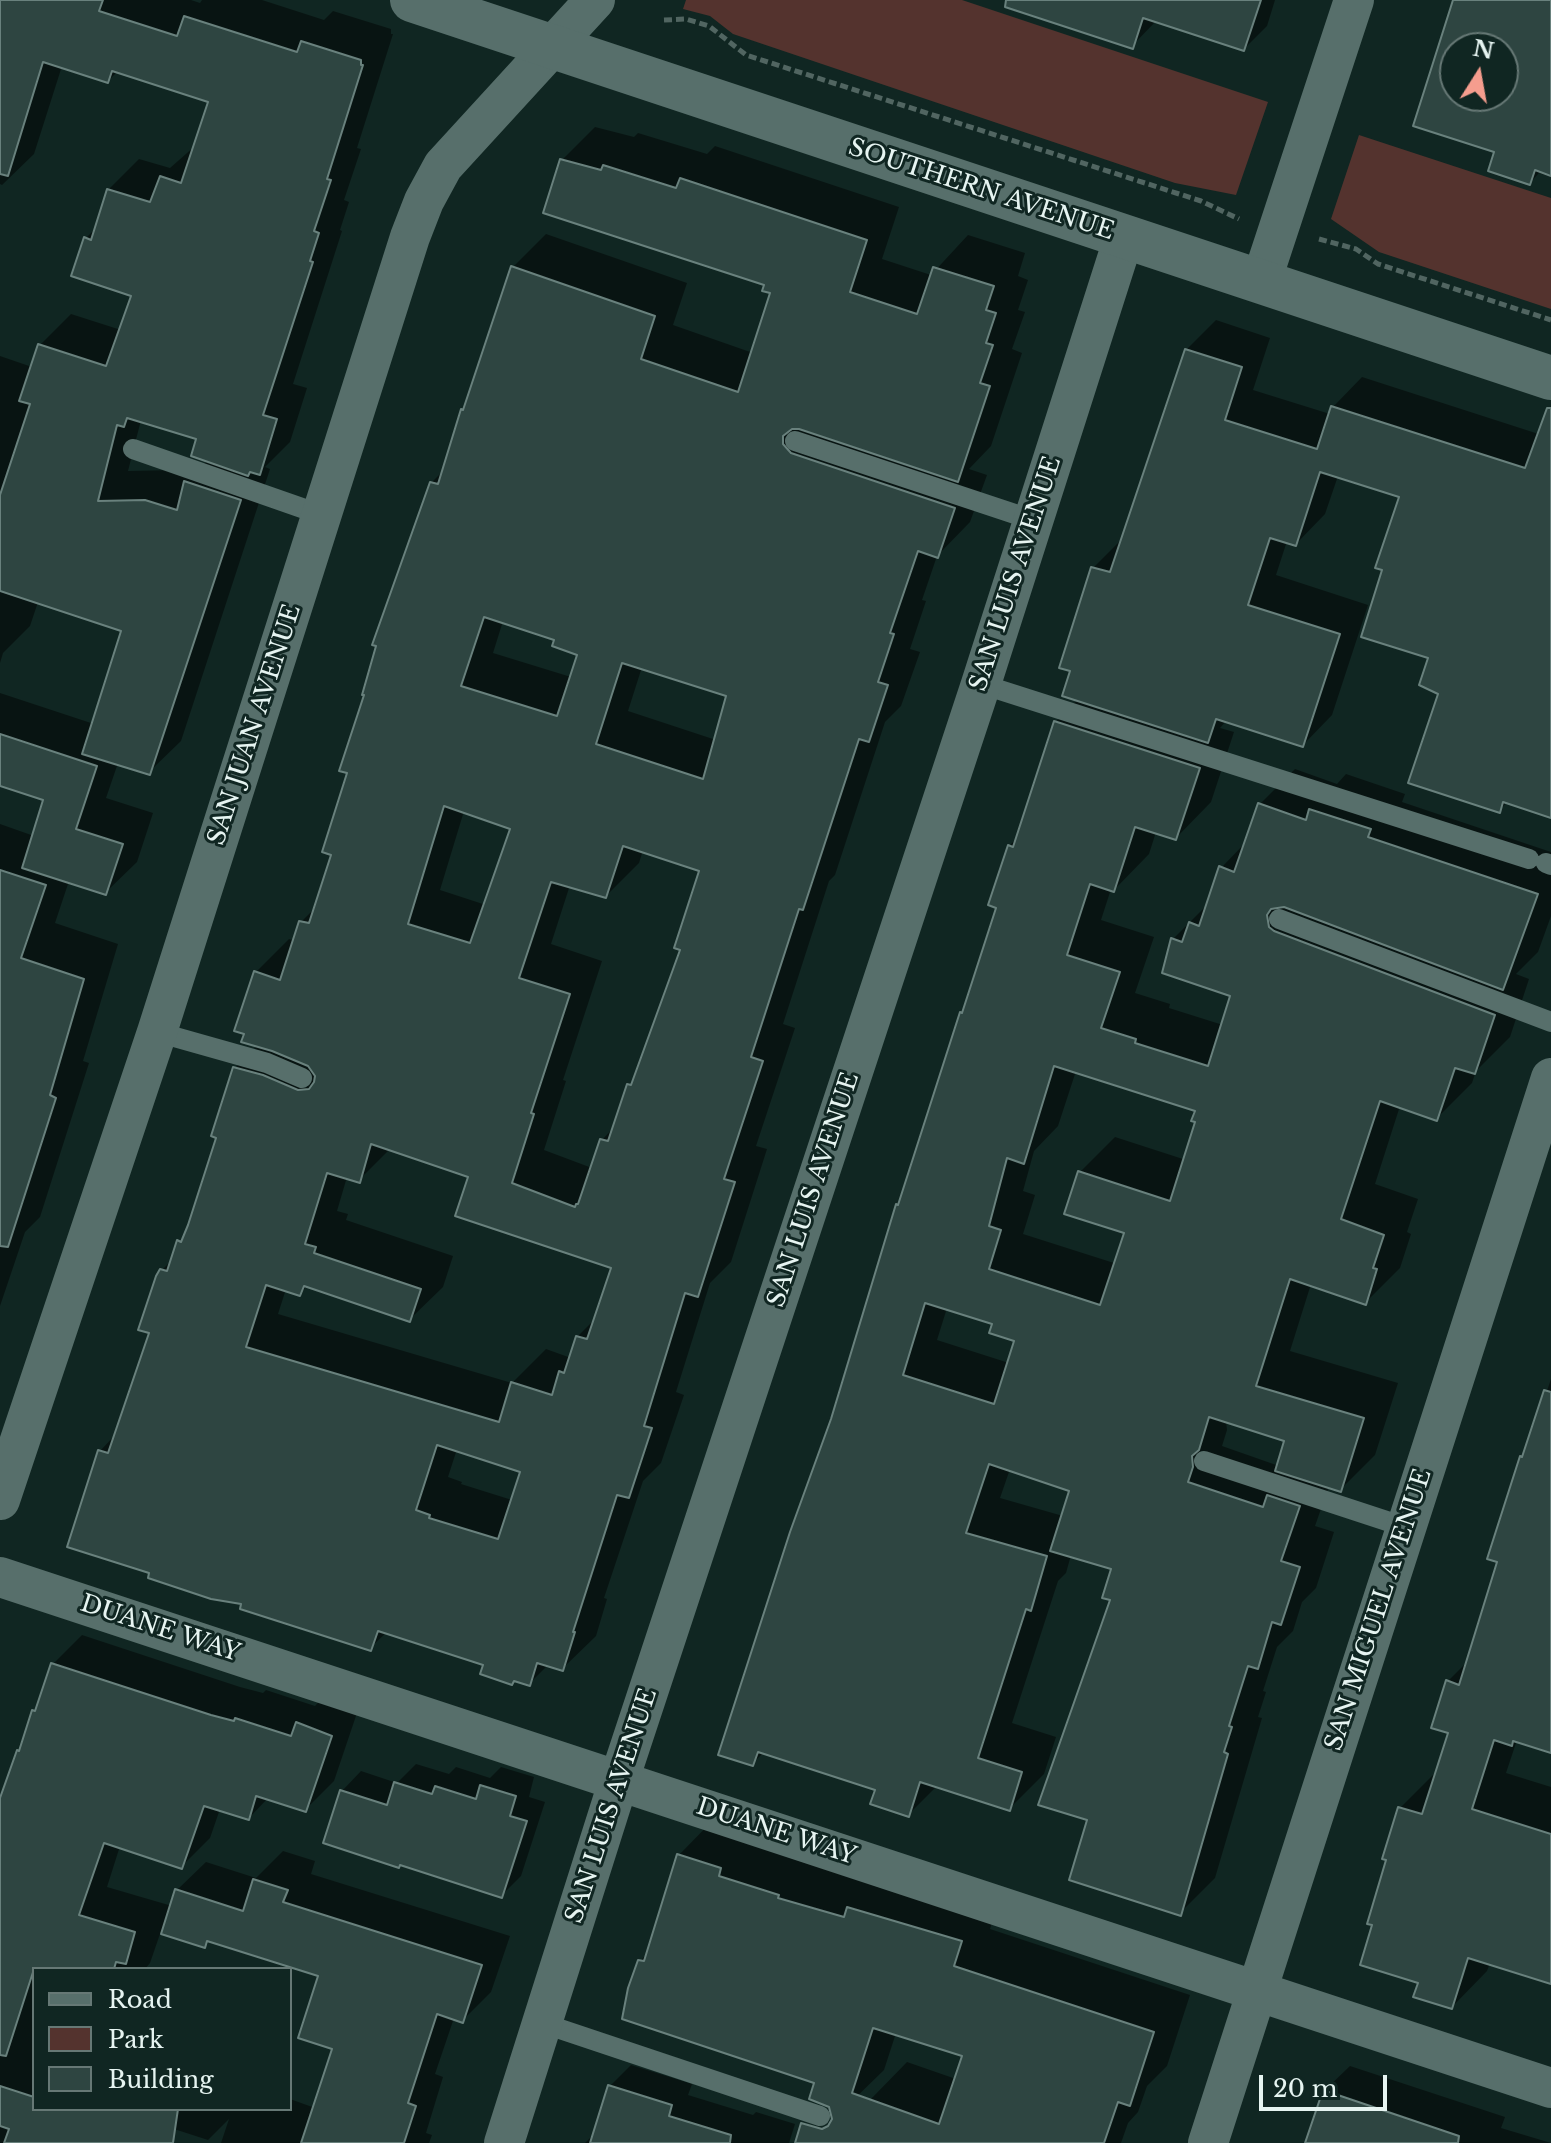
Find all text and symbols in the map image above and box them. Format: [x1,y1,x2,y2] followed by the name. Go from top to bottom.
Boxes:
[1439,32,1519,112] north arrow
[1471,35,1496,65] text: N
[845,133,1117,247] street label: SOUTHERN AVENUE
[964,453,1068,695] street label: SAN LUIS AVENUE
[203,601,307,849] street label: SAN JUAN AVENUE
[762,1069,866,1311] street label: SAN LUIS AVENUE
[1320,1466,1438,1754] street label: SAN MIGUEL AVENUE
[77,1590,243,1668] street label: DUANE WAY
[560,1685,664,1927] street label: SAN LUIS AVENUE
[693,1793,859,1871] street label: DUANE WAY
[32,1967,292,2111] legend
[108,1985,172,2014] text: Road
[108,2025,164,2054] text: Park
[1263,2059,1391,2109] scale bar
[108,2065,214,2094] text: Building
[1273,2074,1338,2103] text: 20 m

